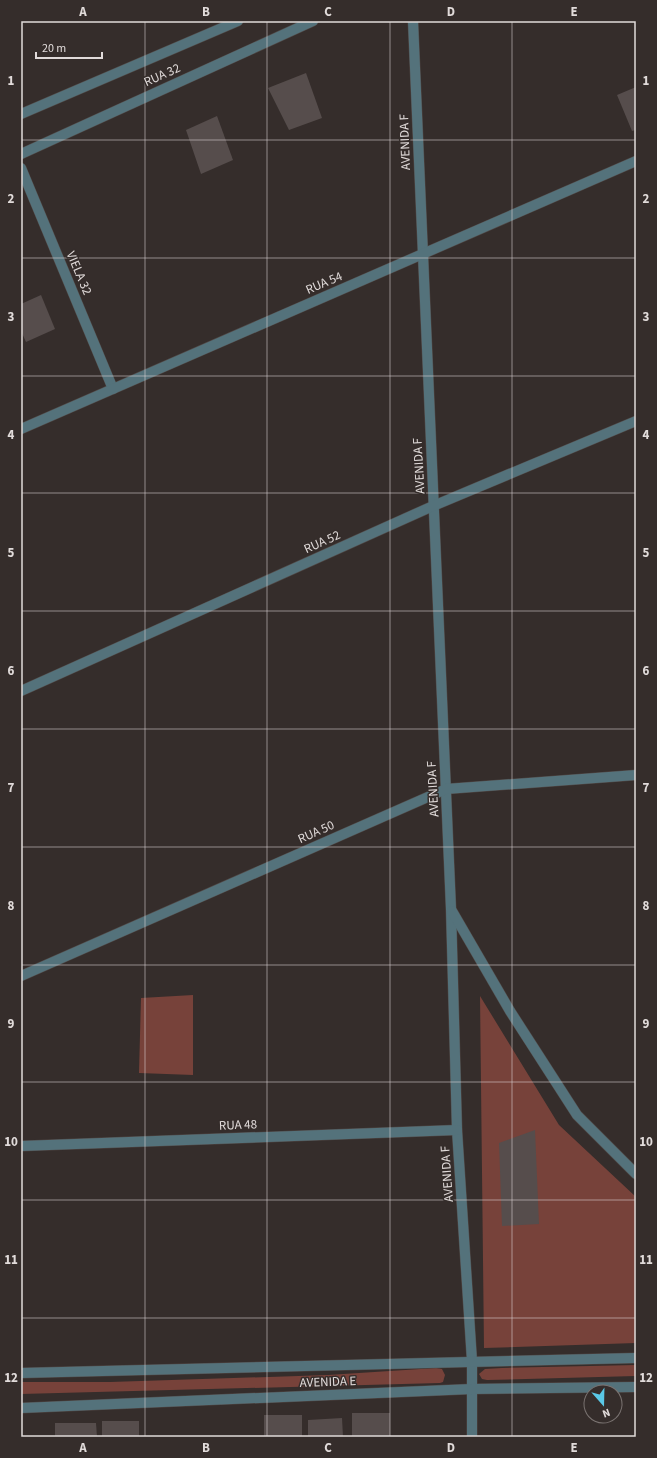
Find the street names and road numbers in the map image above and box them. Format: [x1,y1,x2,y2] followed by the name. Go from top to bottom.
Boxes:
[141,59,183,91] street label: RUA 32
[395,113,415,170] street label: AVENIDA F
[62,248,96,298] street label: VIELA 32
[303,267,346,299] street label: RUA 54
[409,437,429,495] street label: AVENIDA F
[301,526,343,558] street label: RUA 52
[423,760,443,818] street label: AVENIDA F
[295,816,337,848] street label: RUA 50
[219,1115,257,1135] street label: RUA 48
[436,1145,458,1203] street label: AVENIDA F
[299,1372,357,1392] street label: AVENIDA E

